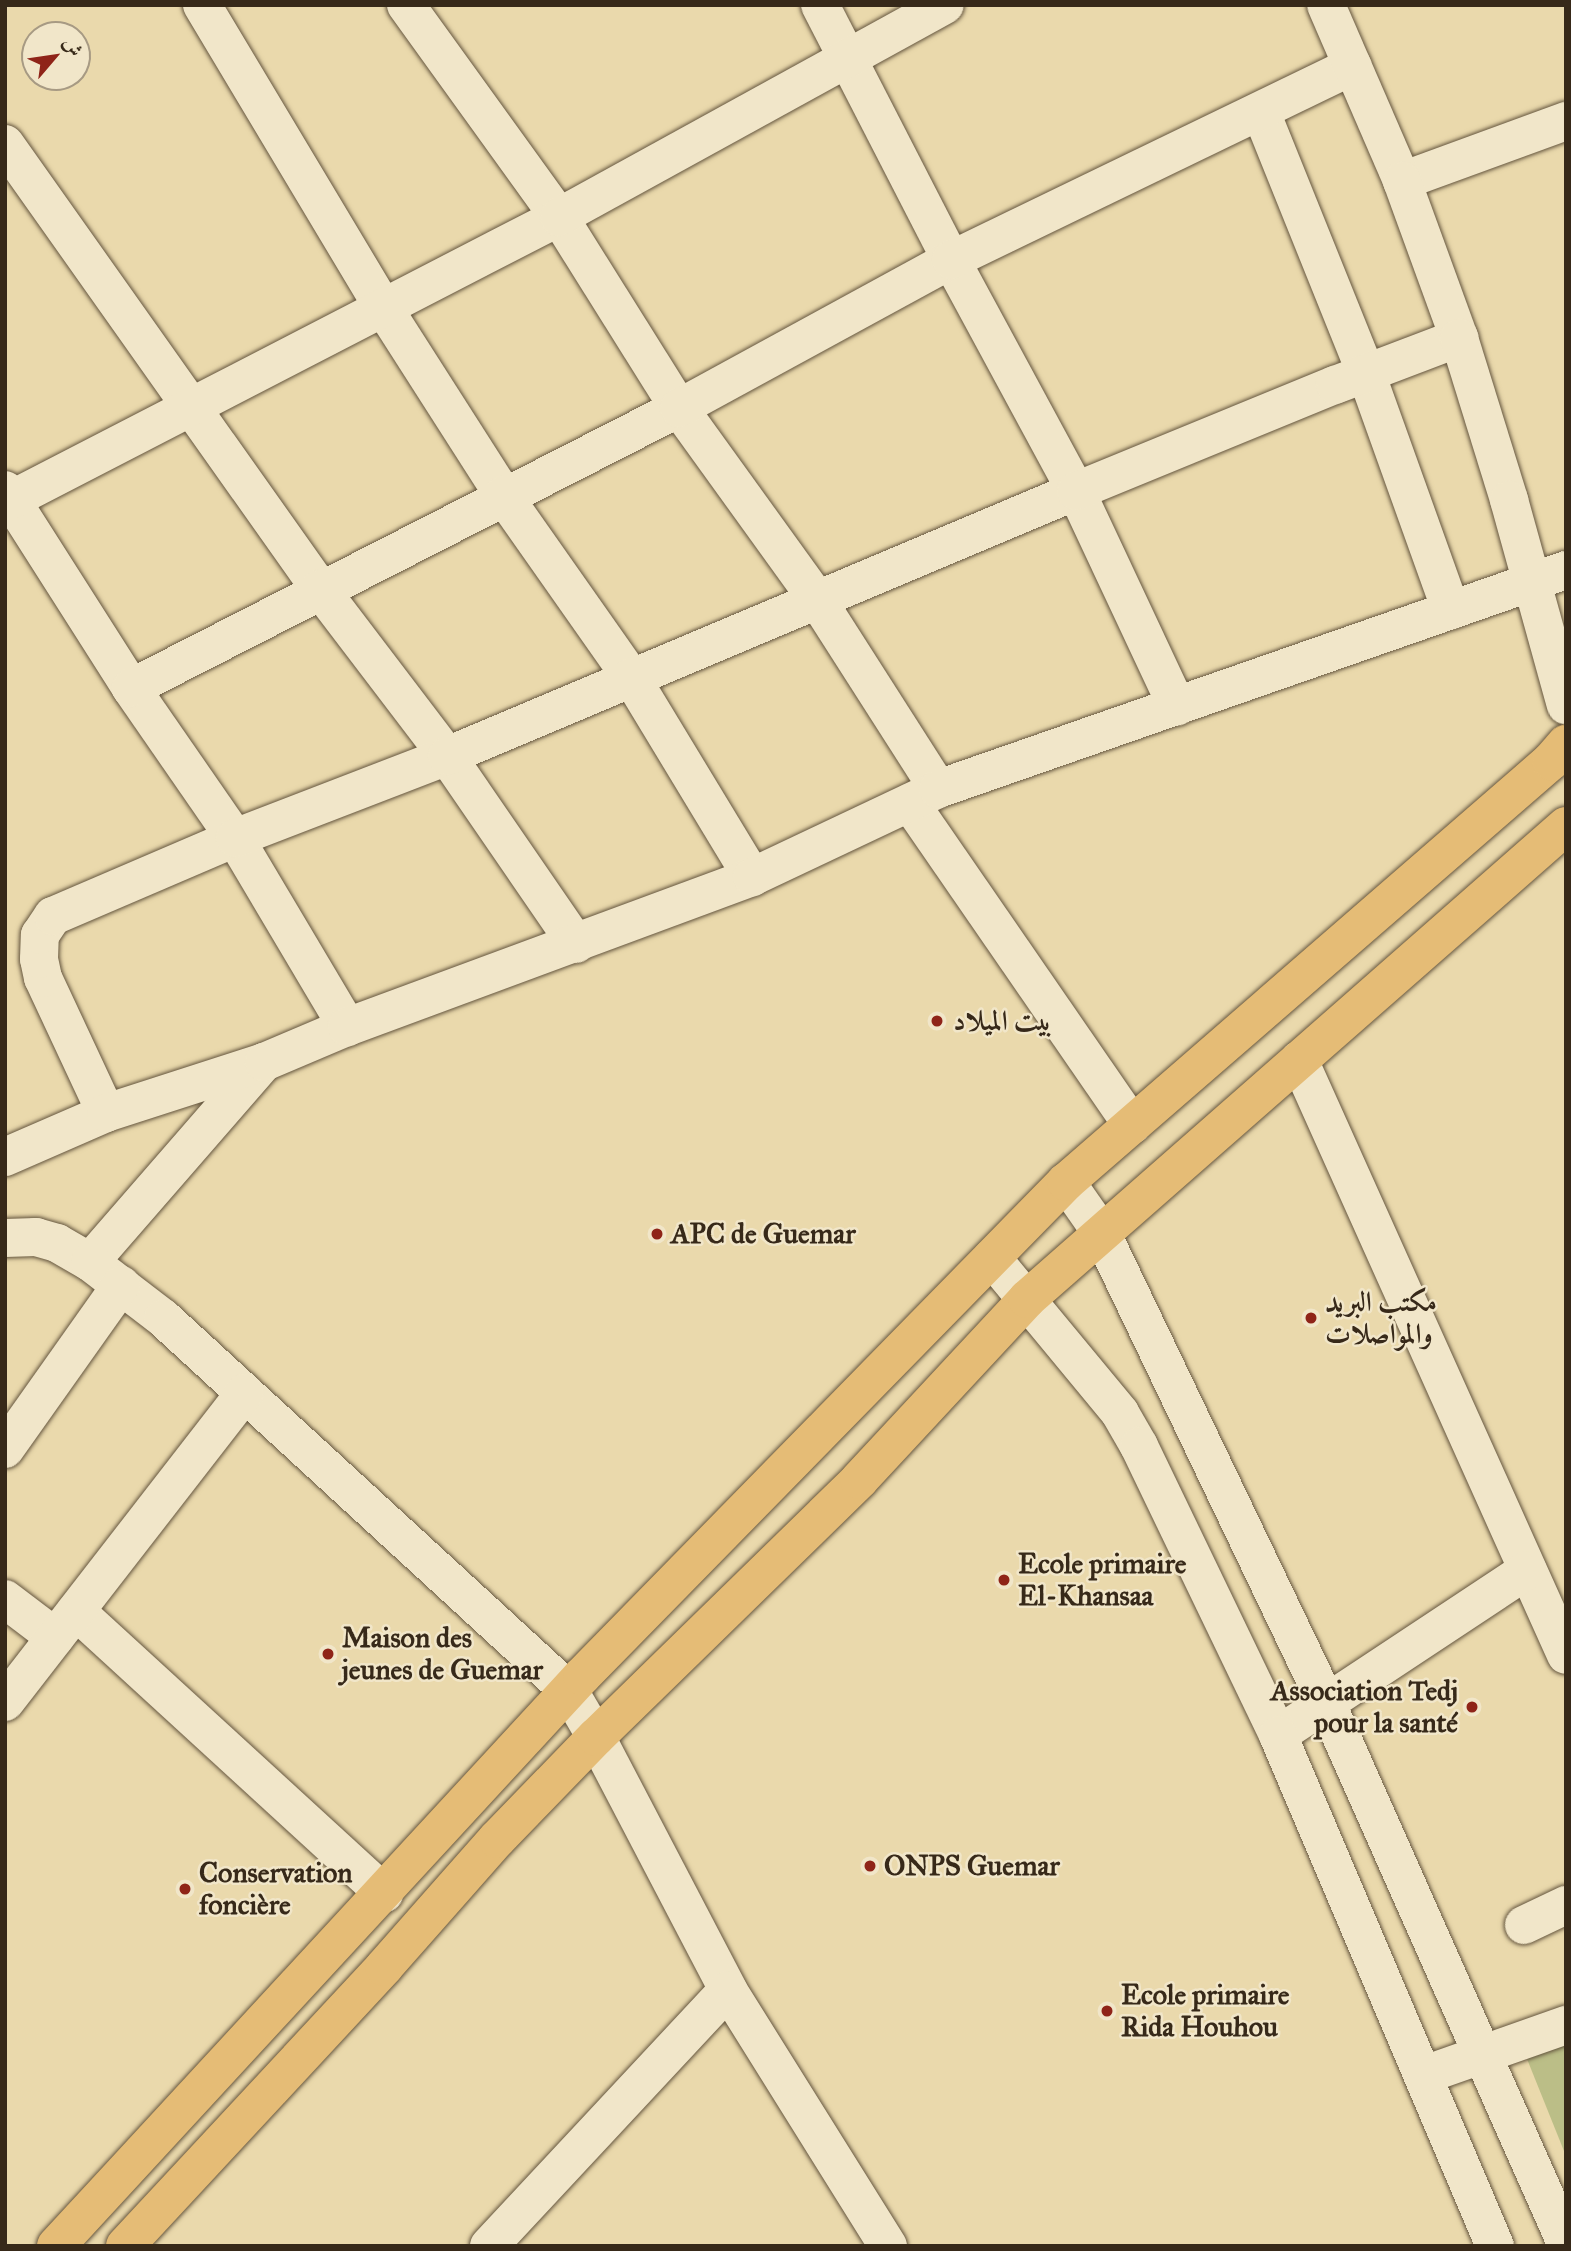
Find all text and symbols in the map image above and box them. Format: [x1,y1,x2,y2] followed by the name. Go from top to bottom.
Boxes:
[21,21,91,91] north arrow
[58,33,88,60] text: ش
[953,1004,1052,1038] place label: بيت الميلاد
[927,1011,947,1031] marker: بيت الميلاد
[671,1217,856,1251] place label: APC de Guemar
[649,1226,665,1242] marker: APC de Guemar
[1325,1285,1437,1351] place label: مكتب البريد والمواصلات
[1303,1310,1319,1326] marker: مكتب البريد والمواصلات
[1018,1547,1186,1613] place label: Ecole primaire El-Khansaa
[996,1572,1012,1588] marker: Ecole primaire El-Khansaa
[342,1621,543,1687] place label: Maison des jeunes de Guemar
[320,1646,336,1662] marker: Maison des jeunes de Guemar
[1271,1674,1458,1740] place label: Association Tedj pour la santé
[1464,1699,1480,1715] marker: Association Tedj pour la santé
[884,1849,1060,1883] place label: ONPS Guemar
[199,1856,352,1922] place label: Conservation foncière
[862,1858,878,1874] marker: ONPS Guemar
[177,1881,193,1897] marker: Conservation foncière
[1121,1978,1289,2044] place label: Ecole primaire Rida Houhou
[1099,2003,1115,2019] marker: Ecole primaire Rida Houhou

